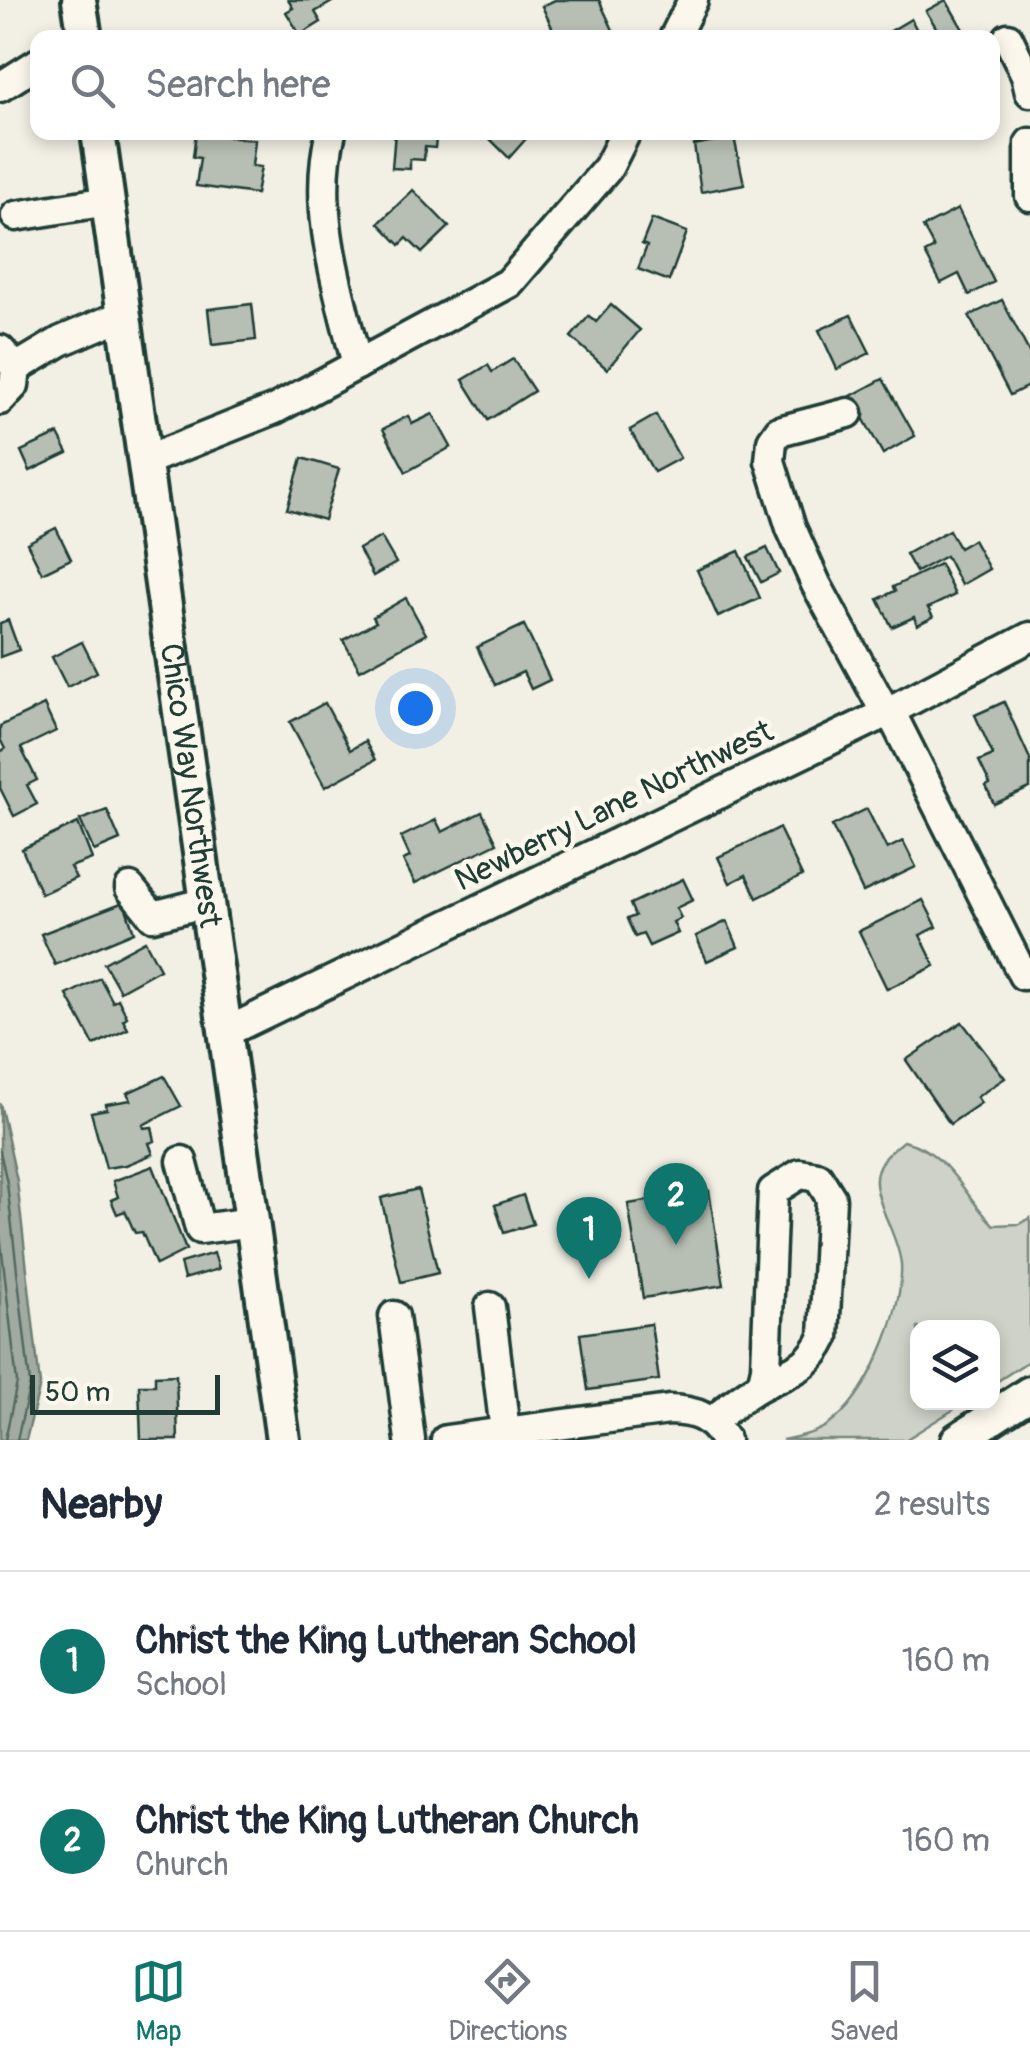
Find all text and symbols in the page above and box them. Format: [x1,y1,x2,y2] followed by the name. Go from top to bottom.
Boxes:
[30,30,1000,140] search box
[65,58,120,113] icon: search
[145,61,331,109] text: Search here
[151,641,230,930] street label: Chico Way Northwest
[390,683,441,734] your location
[448,711,780,901] street label: Newberry Lane Northwest
[644,1162,708,1245] pin: 2
[556,1196,622,1279] pin: 1
[910,1320,1000,1410] map controls
[910,1320,1000,1410] button: layers
[30,1370,220,1414] scale bar
[45,1375,110,1410] text: 50 m
[40,1479,162,1531] text: Nearby
[874,1485,990,1525] text: 2 results
[135,1617,637,1665] text: Christ the King Lutheran School
[66,1641,79,1681] text: 1
[902,1641,990,1681] text: 160 m
[135,1665,227,1705] text: School
[135,1797,639,1845] text: Christ the King Lutheran Church
[64,1821,81,1861] text: 2
[902,1821,990,1861] text: 160 m
[135,1845,229,1885] text: Church
[131,1954,186,2049] tab: Map
[448,1954,567,2049] tab: Directions
[829,1954,899,2049] tab: Saved

